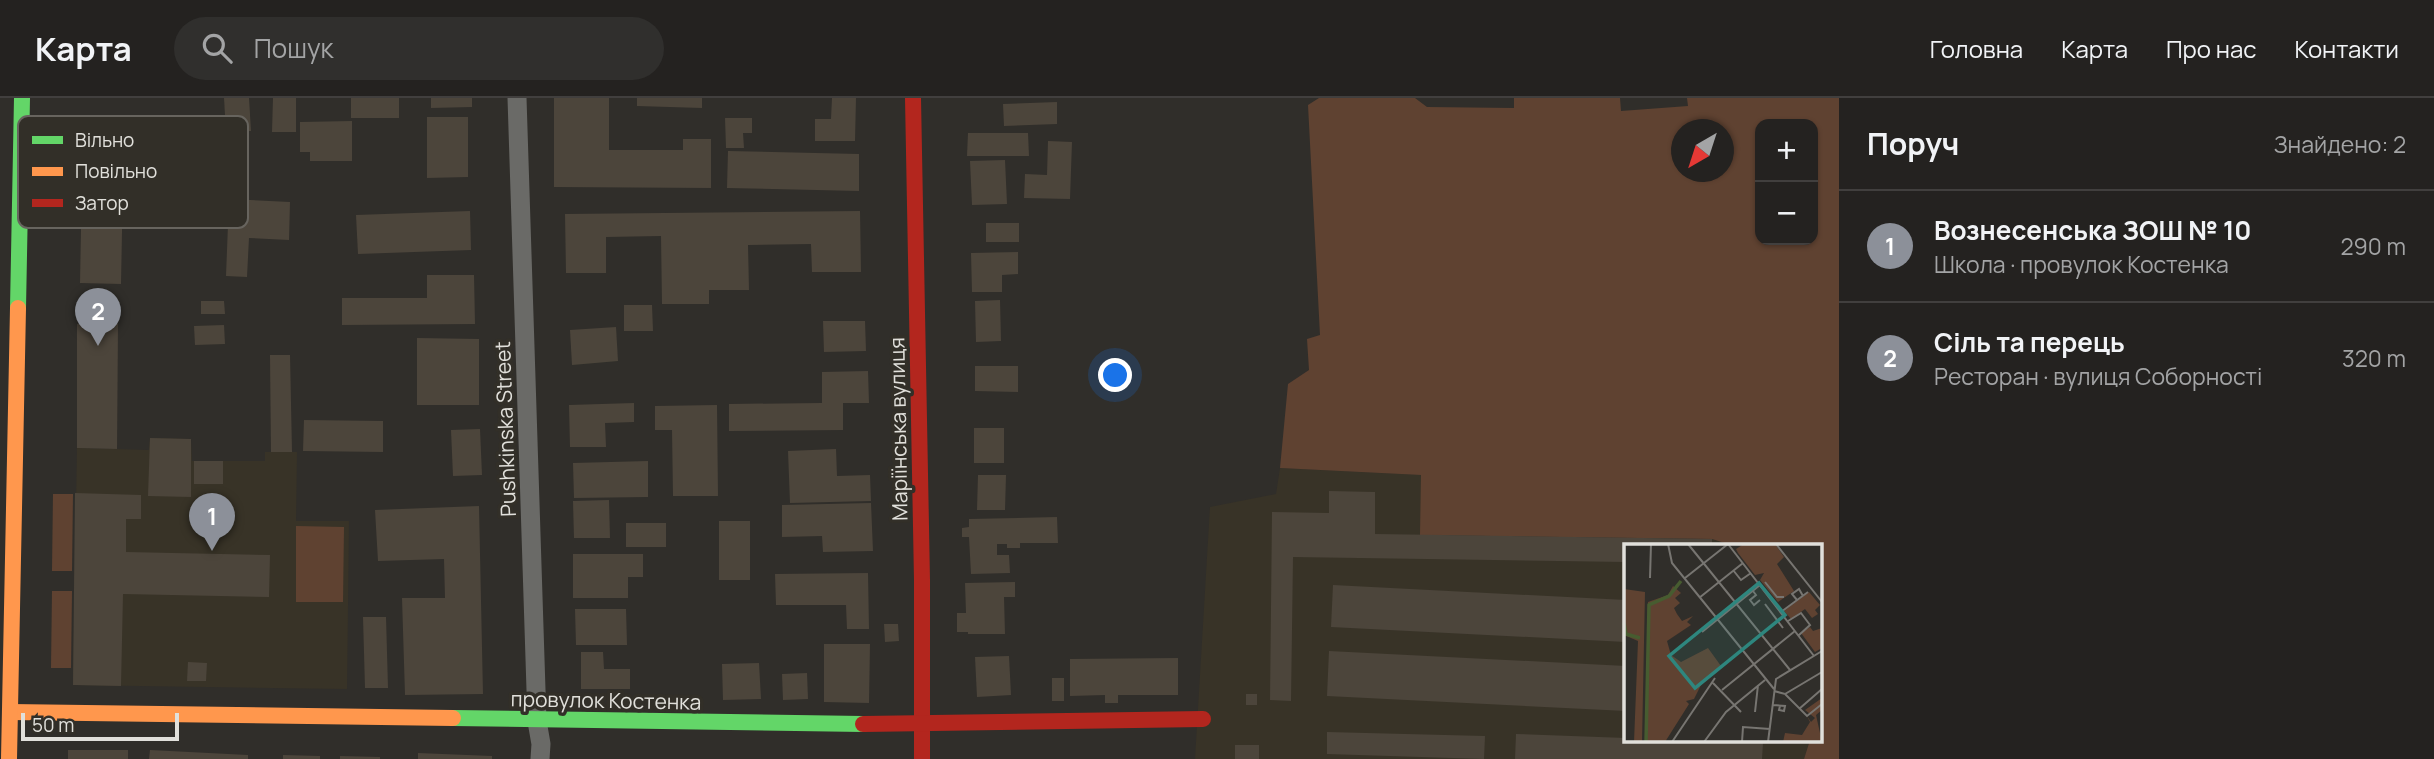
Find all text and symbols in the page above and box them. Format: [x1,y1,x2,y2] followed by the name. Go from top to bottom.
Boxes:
[174,17,664,80] search box
[35,26,132,71] text: Карта
[198,29,236,67] icon: search
[254,30,334,66] text: Пошук
[1930,32,2023,65] text: Головна
[2061,32,2128,65] text: Карта
[2166,32,2257,65] text: Про нас
[2295,32,2399,65] text: Контакти
[18,116,248,228] legend
[1671,119,1734,182] north arrow
[1755,119,1818,245] map controls
[1755,119,1818,182] button: +
[1867,123,1959,164] text: Поруч
[75,127,134,153] text: Вільно
[2274,128,2406,160] text: Знайдено: 2
[75,158,157,184] text: Повільно
[1755,182,1818,245] button: −
[75,190,129,216] text: Затор
[1934,212,2251,248] text: Вознесенська ЗОШ № 10
[1885,230,1895,262] text: 1
[2340,230,2406,262] text: 290 m
[1934,248,2229,280] text: Школа · провулок Костенка
[75,288,121,346] pin: 2
[1934,324,2125,360] text: Сіль та перець
[882,337,914,521] street label: Маріїнська вулиця
[488,341,522,517] street label: Pushkinska Street
[1883,342,1897,374] text: 2
[2342,342,2406,374] text: 320 m
[1098,358,1132,392] your location
[1934,360,2262,392] text: Ресторан · вулиця Соборності
[189,493,235,551] pin: 1
[1624,544,1822,742] inset map
[510,684,702,716] street label: провулок Костенка
[21,710,178,742] scale bar
[32,712,74,738] text: 50 m

